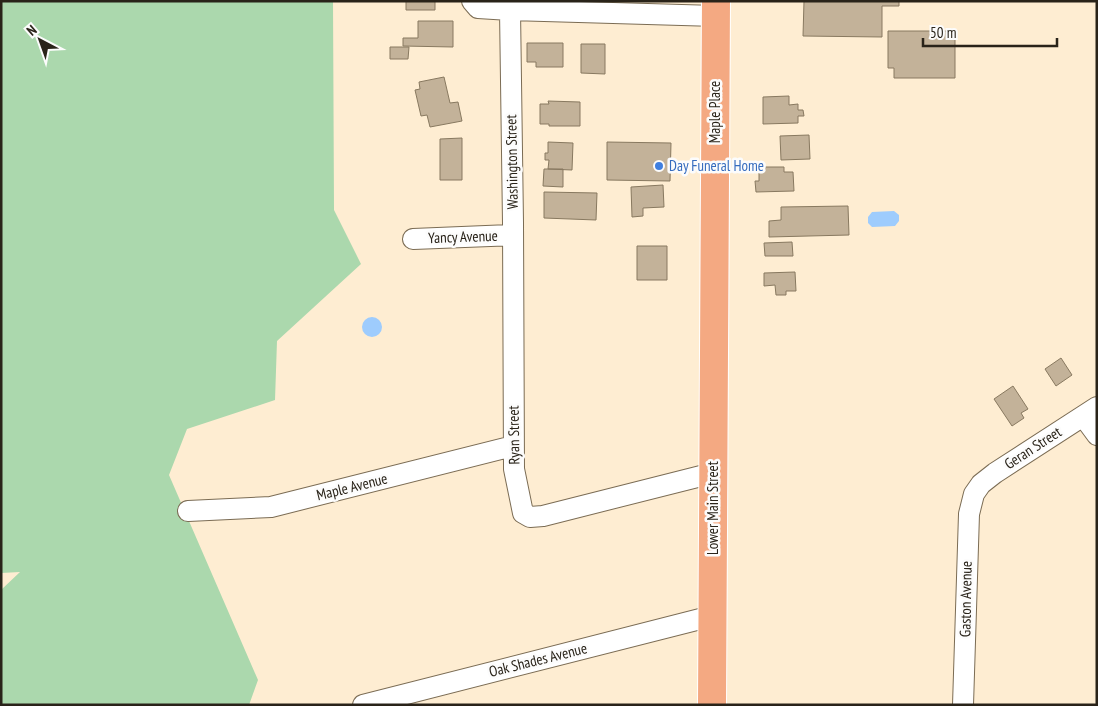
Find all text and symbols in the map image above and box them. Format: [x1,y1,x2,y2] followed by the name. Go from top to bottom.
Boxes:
[15,15,65,65] north arrow
[923,15,1057,47] scale bar
[23,21,40,39] text: N
[930,23,956,42] text: 50 m
[705,81,724,143] street label: Maple Place
[501,114,522,210] street label: Washington Street
[669,156,764,175] place label: Day Funeral Home
[653,160,665,172] marker: Day Funeral Home
[428,226,498,247] street label: Yancy Avenue
[503,405,524,465] street label: Ryan Street
[1000,422,1065,473] street label: Geran Street
[703,461,722,555] street label: Lower Main Street
[314,469,389,505] street label: Maple Avenue
[955,561,976,637] street label: Gaston Avenue
[487,638,589,681] street label: Oak Shades Avenue

